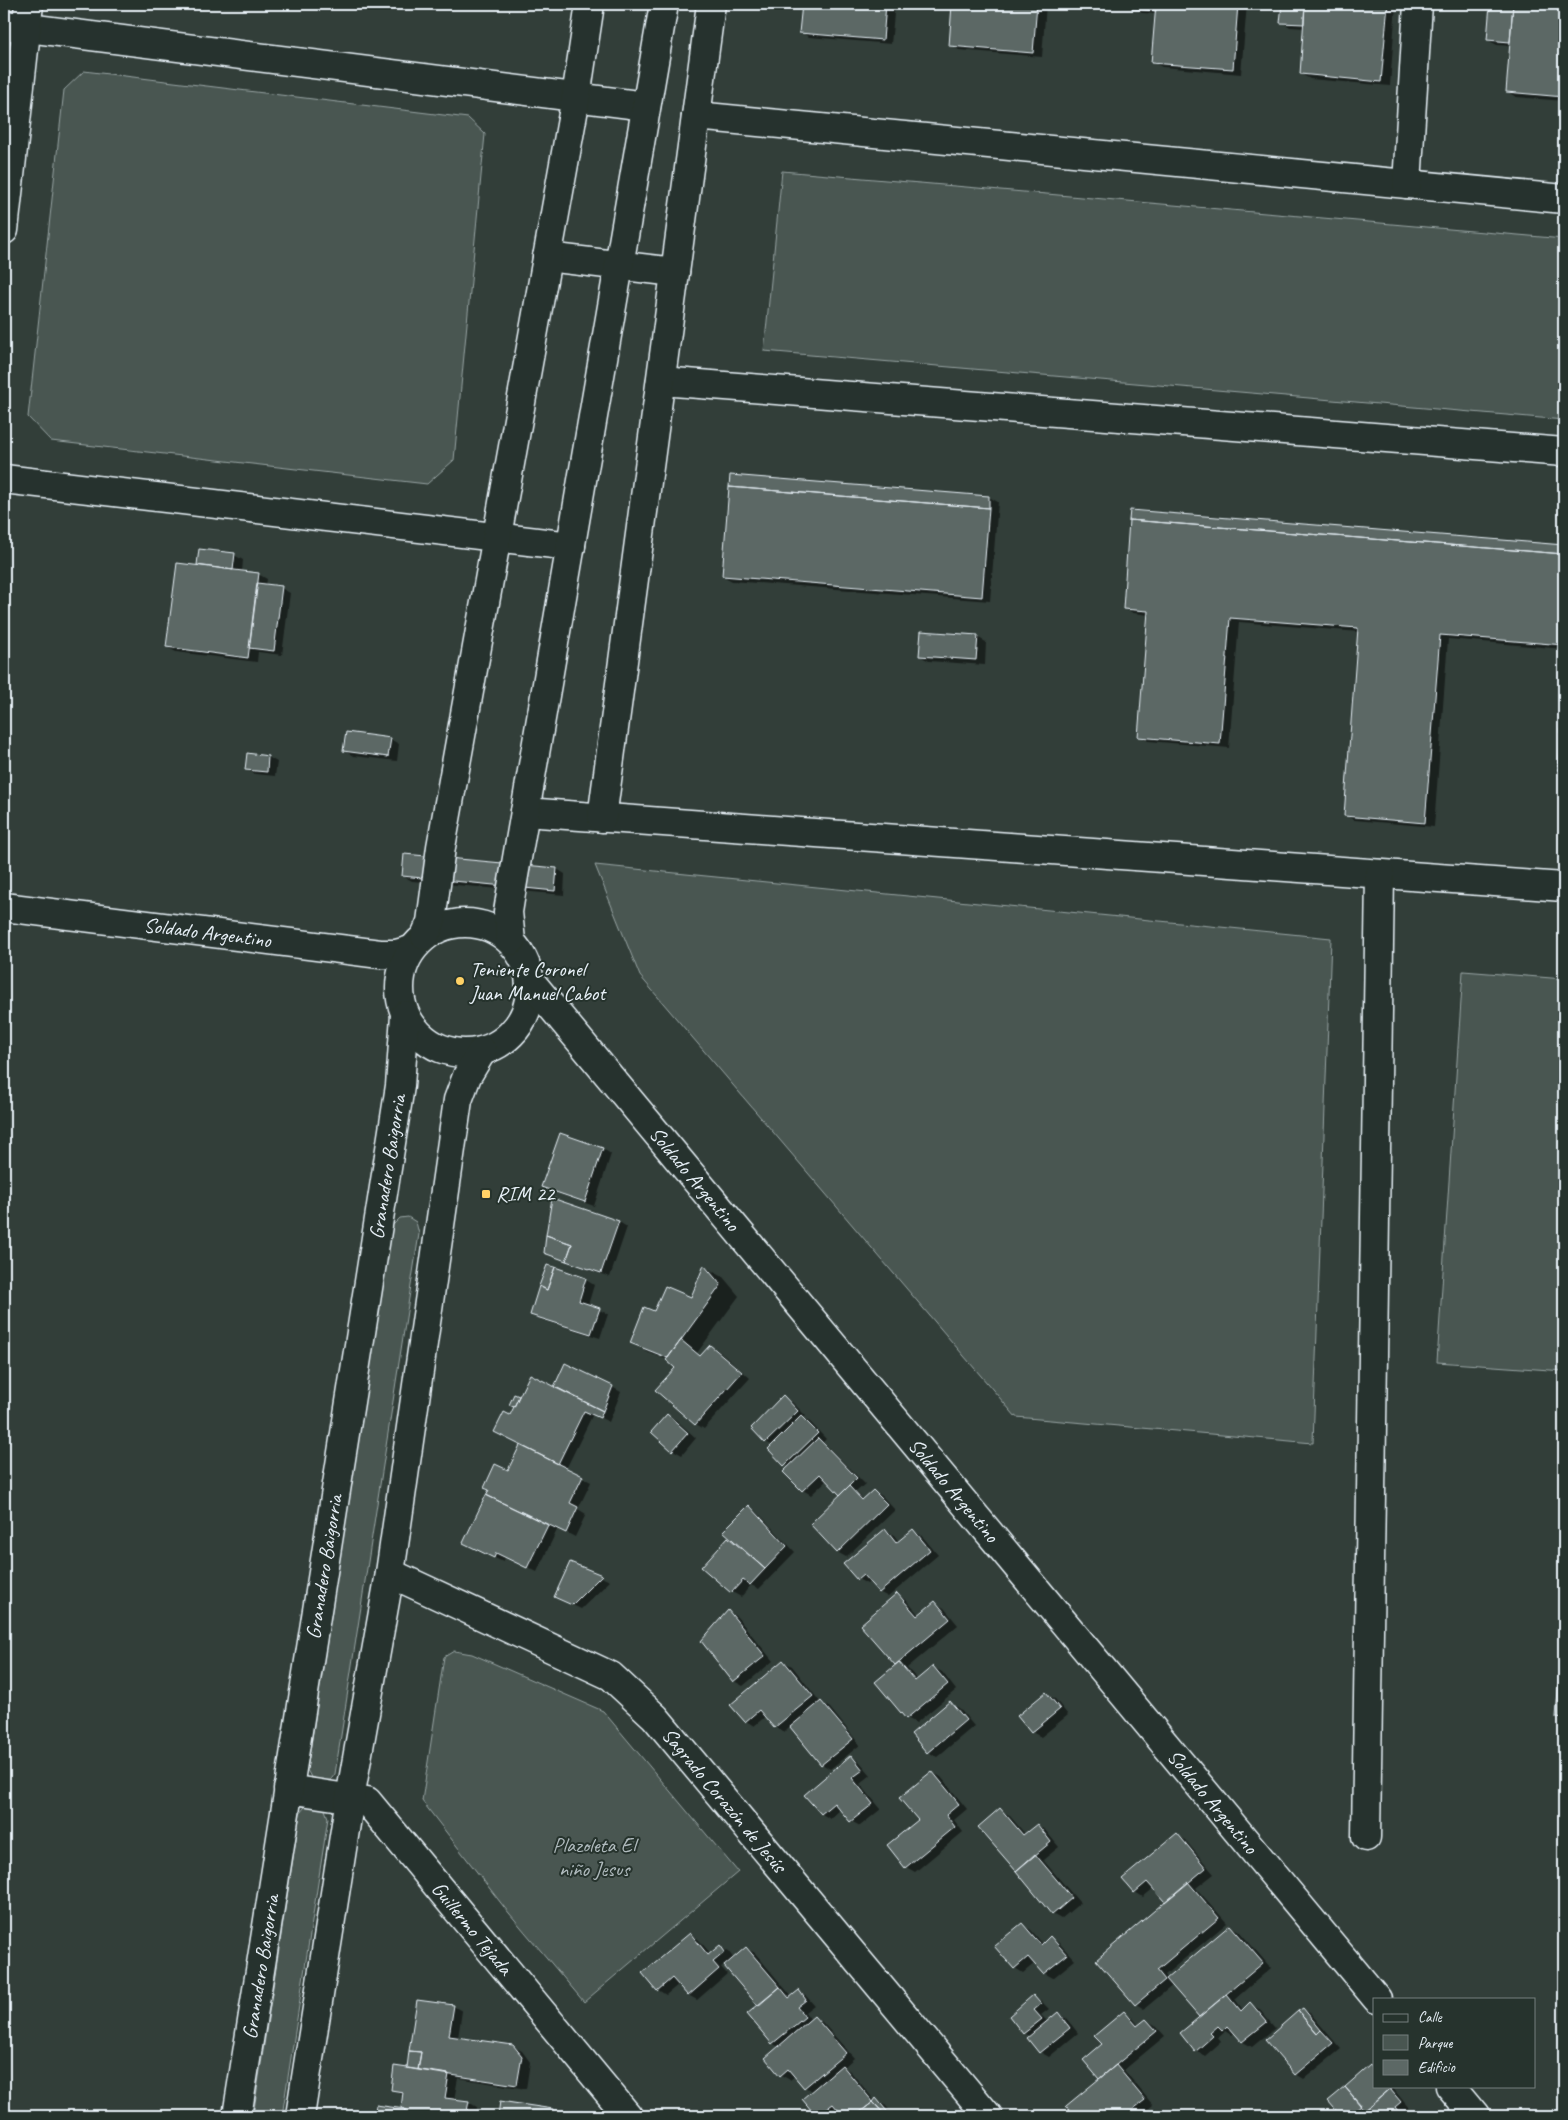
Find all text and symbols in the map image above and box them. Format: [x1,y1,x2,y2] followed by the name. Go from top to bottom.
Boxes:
[142,912,274,953] street label: Soldado Argentino
[469,956,607,1006] place label: Teniente Coronel Juan Manuel Cabot
[454,975,466,987] marker: Teniente Coronel Juan Manuel Cabot
[363,1090,412,1241] street label: Granadero Baigorria
[644,1121,747,1237] street label: Soldado Argentino
[496,1181,556,1207] place label: RIM 22
[480,1188,492,1200] marker: RIM 22
[903,1433,1006,1549] street label: Soldado Argentino
[300,1490,349,1641] street label: Granadero Baigorria
[656,1722,793,1879] street label: Sagrado Corazón de Jesús
[1162,1744,1265,1860] street label: Soldado Argentino
[553,1832,639,1882] park label: Plazoleta El niño Jesus
[426,1876,520,1982] street label: Guillermo Tejada
[236,1890,285,2041] street label: Granadero Baigorria
[1373,1998,1536,2088] legend
[1418,2008,1443,2027] text: Calle
[1418,2034,1454,2053] text: Parque
[1418,2058,1456,2077] text: Edificio

